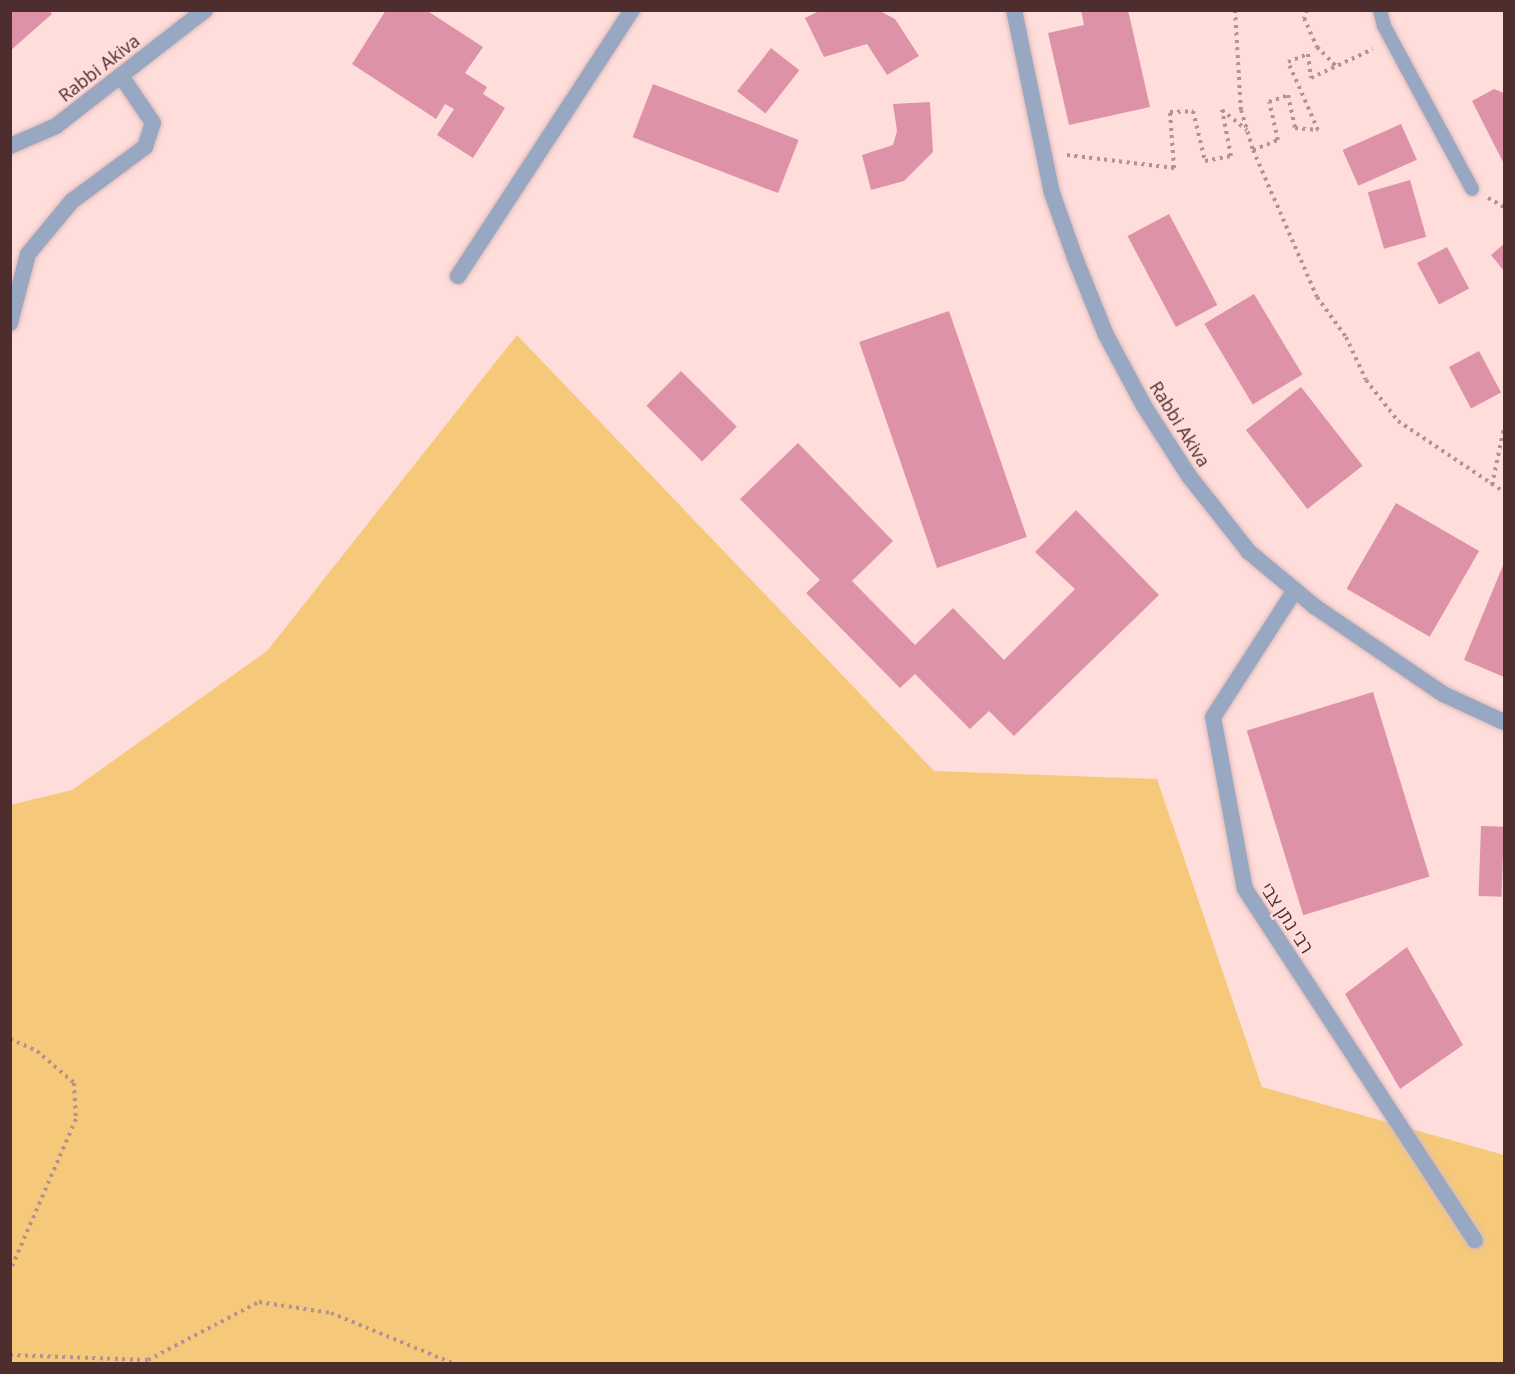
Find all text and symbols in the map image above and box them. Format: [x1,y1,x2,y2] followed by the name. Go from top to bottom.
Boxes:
[54,30,144,106] street label: Rabbi Akiva
[1145,377,1215,471] street label: Rabbi Akiva
[1256,879,1318,957] street label: רבי נתן צבי

